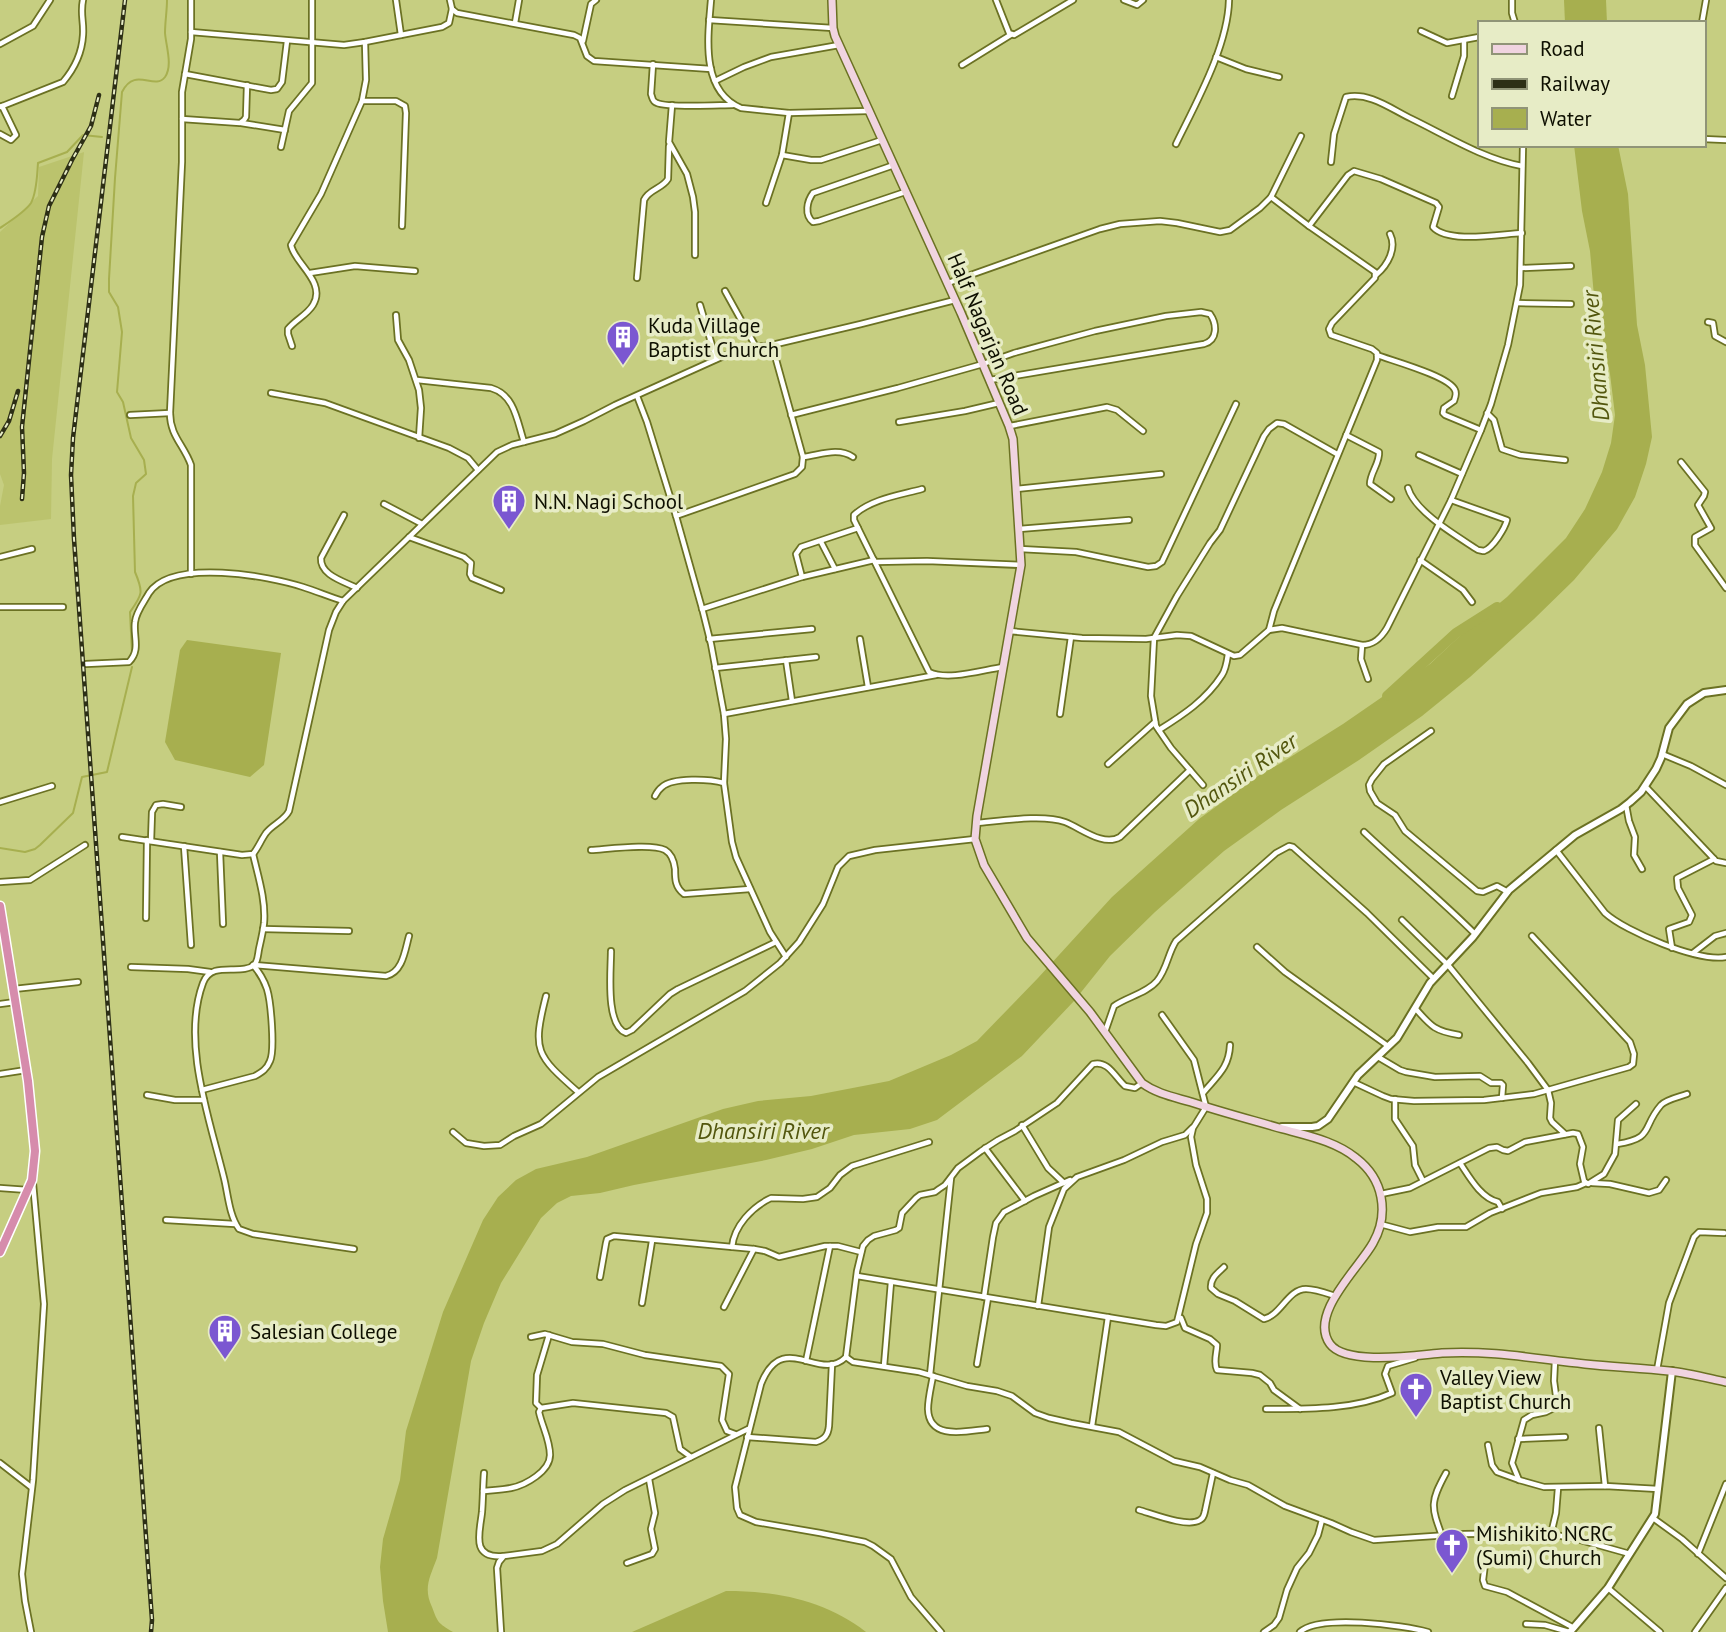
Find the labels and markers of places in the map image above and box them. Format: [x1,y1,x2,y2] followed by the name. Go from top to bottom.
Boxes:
[648,312,779,363] place label: Kuda Village Baptist Church
[604,318,642,367] building icon: Kuda Village Baptist Church
[490,482,528,531] building icon: N.N. Nagi School
[534,488,683,515] place label: N.N. Nagi School
[206,1312,244,1361] building icon: Salesian College
[250,1318,398,1345] place label: Salesian College
[1439,1364,1571,1415] place label: Valley View Baptist Church
[1397,1370,1435,1419] church icon: Valley View Baptist Church
[1476,1520,1613,1571] place label: Mishikito NCRC (Sumi) Church
[1433,1526,1471,1575] church icon: Mishikito NCRC (Sumi) Church

